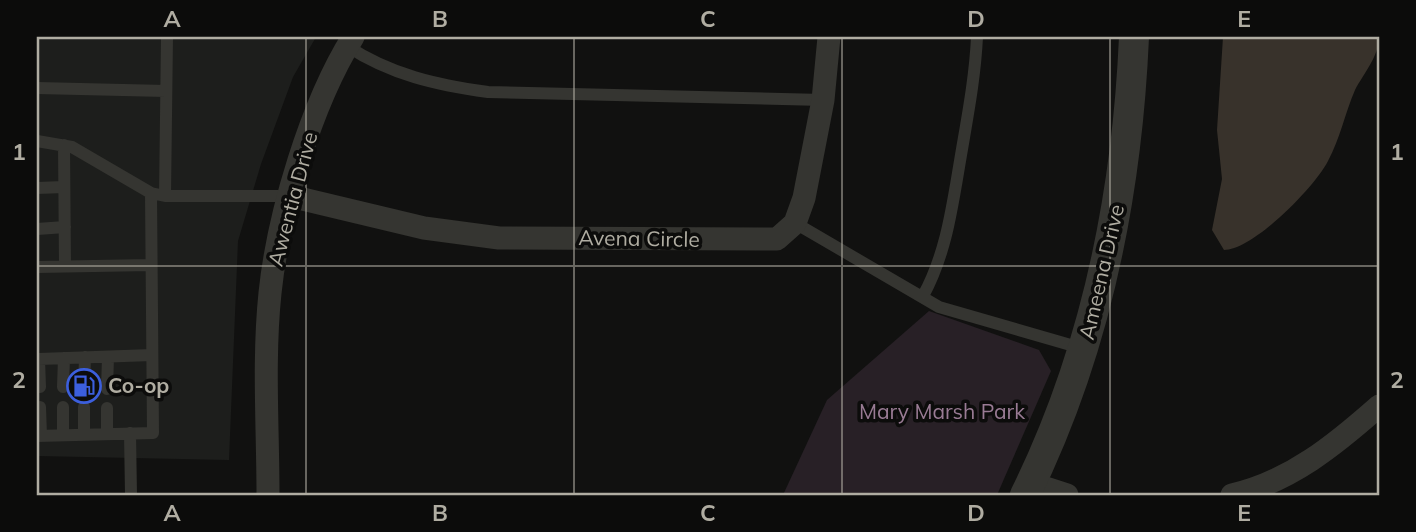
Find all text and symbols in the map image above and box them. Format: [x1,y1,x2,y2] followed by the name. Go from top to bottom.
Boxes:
[163,4,181,33] text: A
[432,4,448,33] text: B
[700,4,716,33] text: C
[967,4,985,33] text: D
[1237,4,1251,33] text: E
[262,129,322,269] street label: Awentia Drive
[12,137,26,166] text: 1
[1390,137,1404,166] text: 1
[1073,202,1129,342] street label: Ameena Drive
[578,224,700,252] street label: Avena Circle
[12,365,26,394] text: 2
[1390,365,1404,394] text: 2
[65,367,103,405] fuel station icon: Co-op
[108,372,169,398] place label: Co-op
[859,398,1025,424] park label: Mary Marsh Park
[163,498,181,527] text: A
[432,498,448,527] text: B
[700,498,716,527] text: C
[967,498,985,527] text: D
[1237,498,1251,527] text: E

